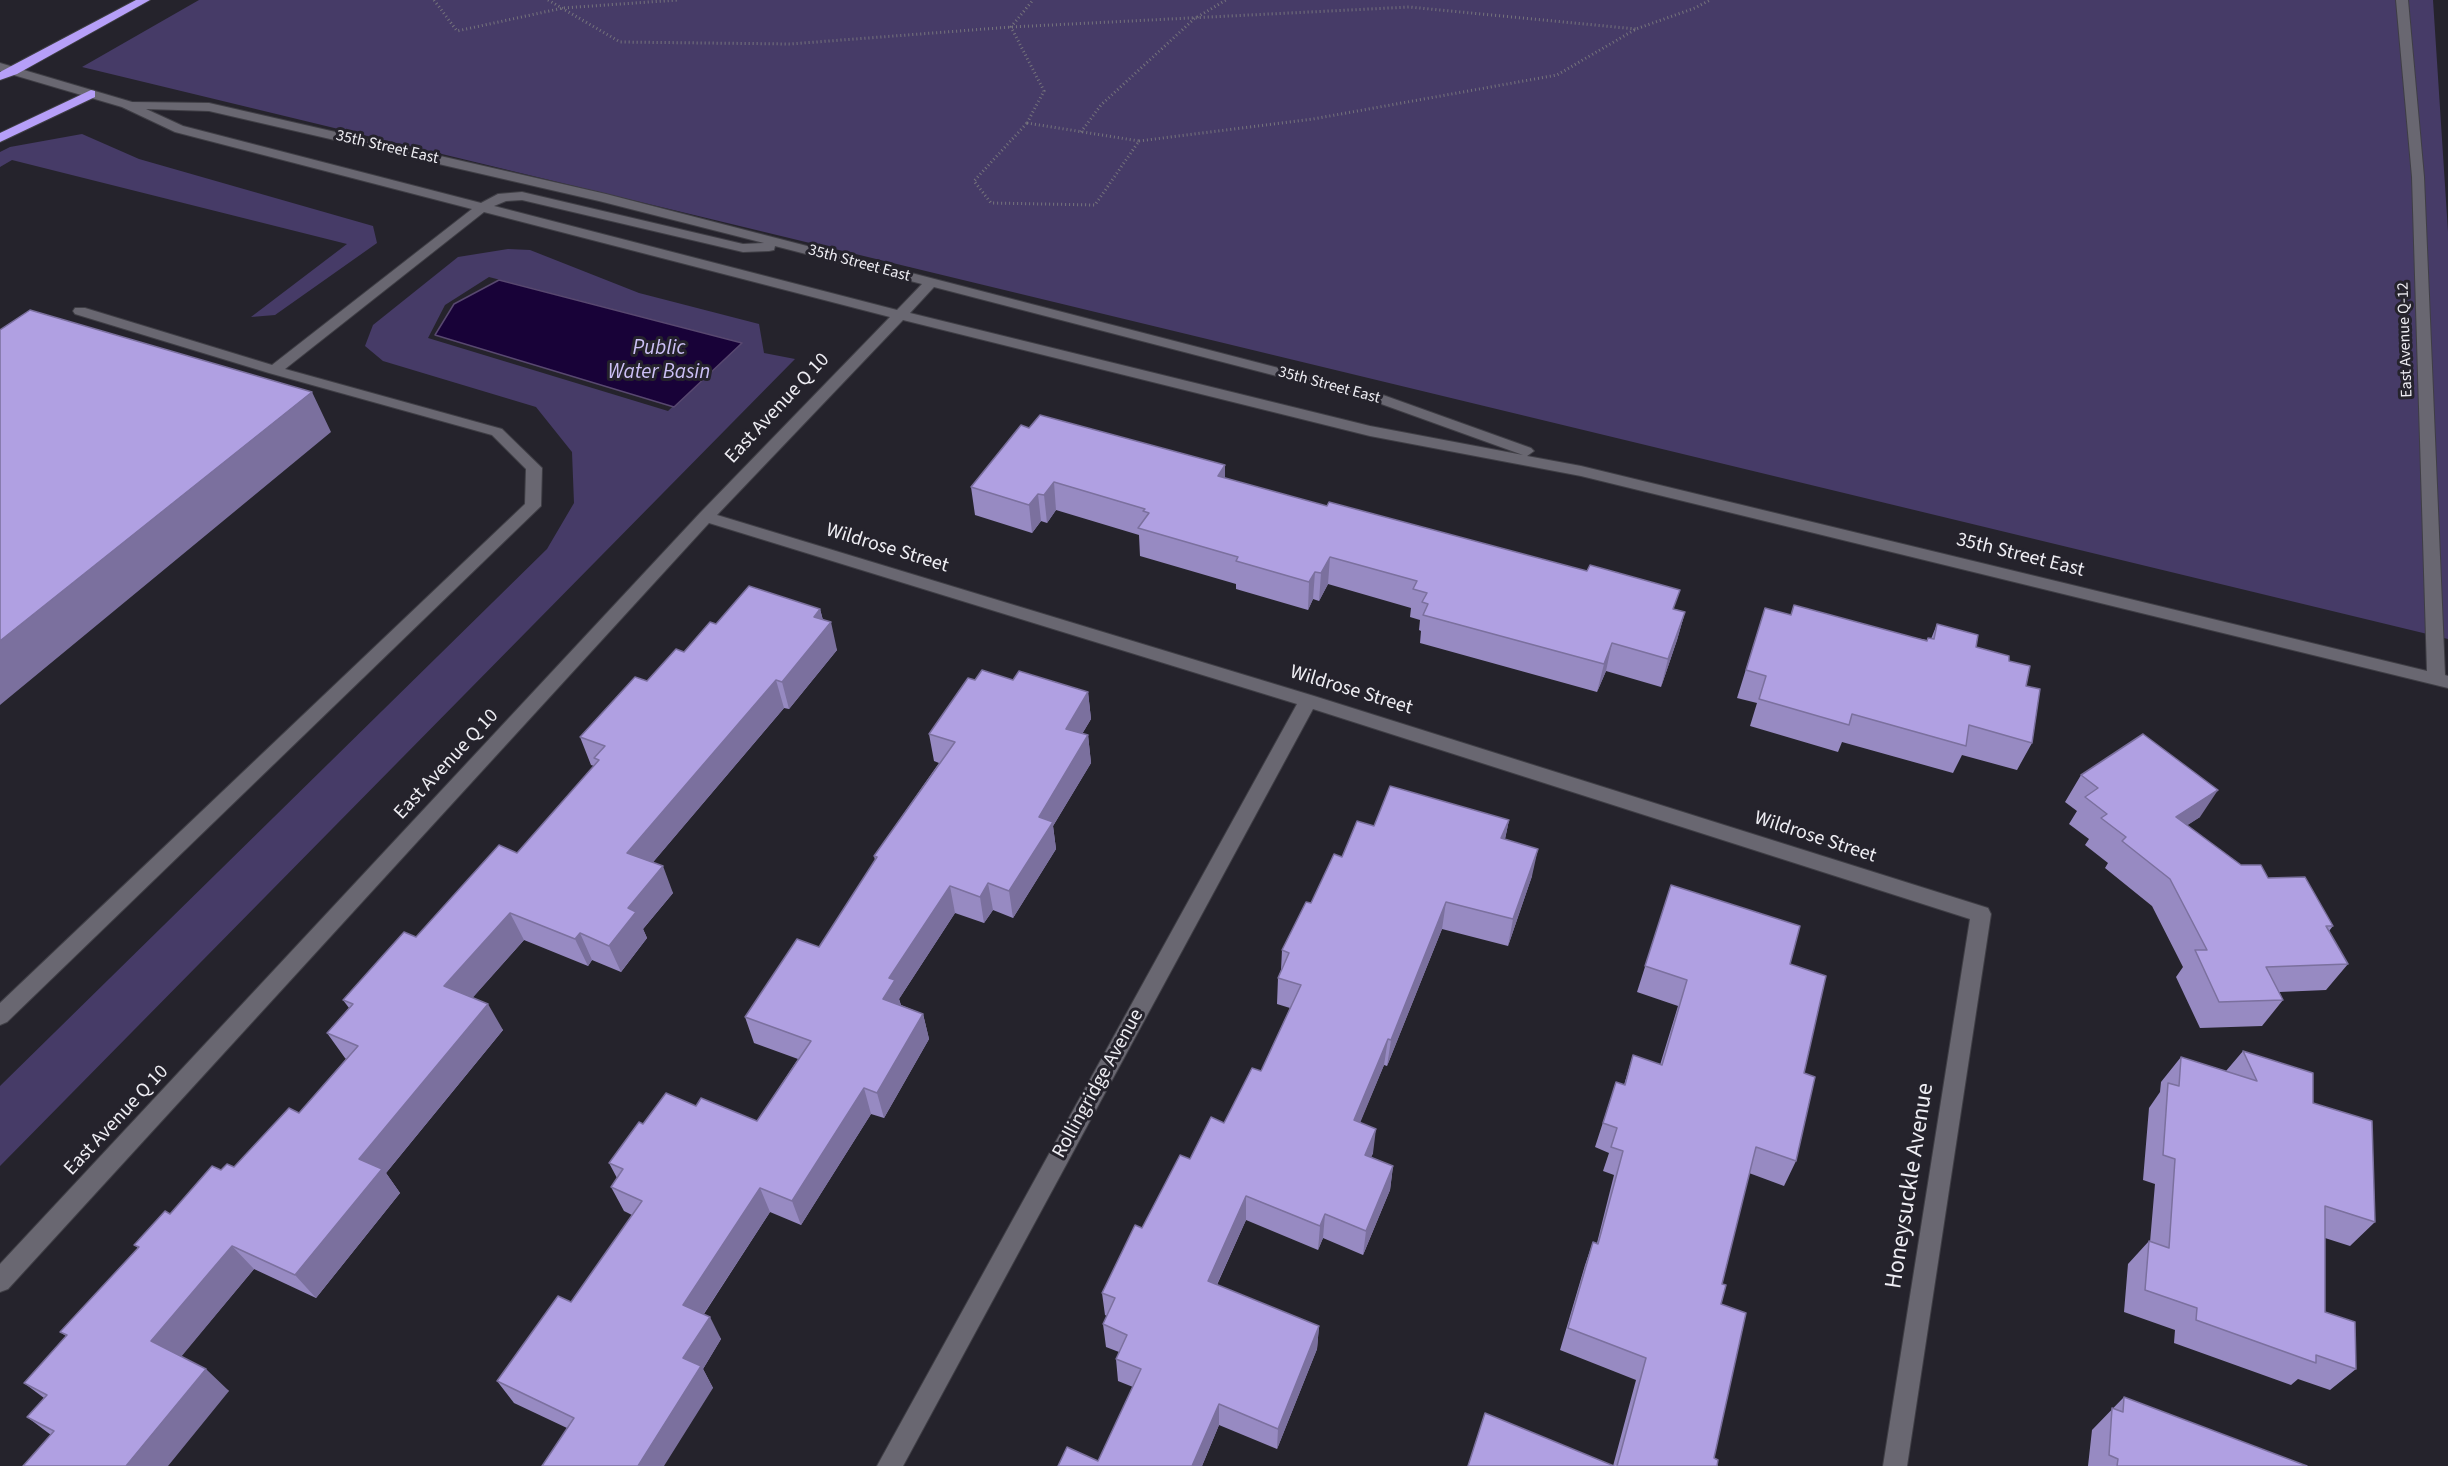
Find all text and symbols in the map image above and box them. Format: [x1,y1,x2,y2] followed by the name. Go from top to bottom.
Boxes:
[334,127,440,169] street label: 35th Street East
[806,241,912,287] street label: 35th Street East
[2394,282,2418,398] street label: East Avenue Q-12
[608,336,710,386] water label: Public Water Basin
[721,349,835,469] street label: East Avenue Q 10
[1276,363,1382,409] street label: 35th Street East
[823,519,951,579] street label: Wildrose Street
[1954,529,2086,583] street label: 35th Street East
[1287,661,1415,721] street label: Wildrose Street
[390,705,504,825] street label: East Avenue Q 10
[1751,807,1879,869] street label: Wildrose Street
[1048,1005,1150,1163] street label: Rollingridge Avenue
[60,1061,174,1181] street label: East Avenue Q 10
[1881,1081,1941,1291] street label: Honeysuckle Avenue

